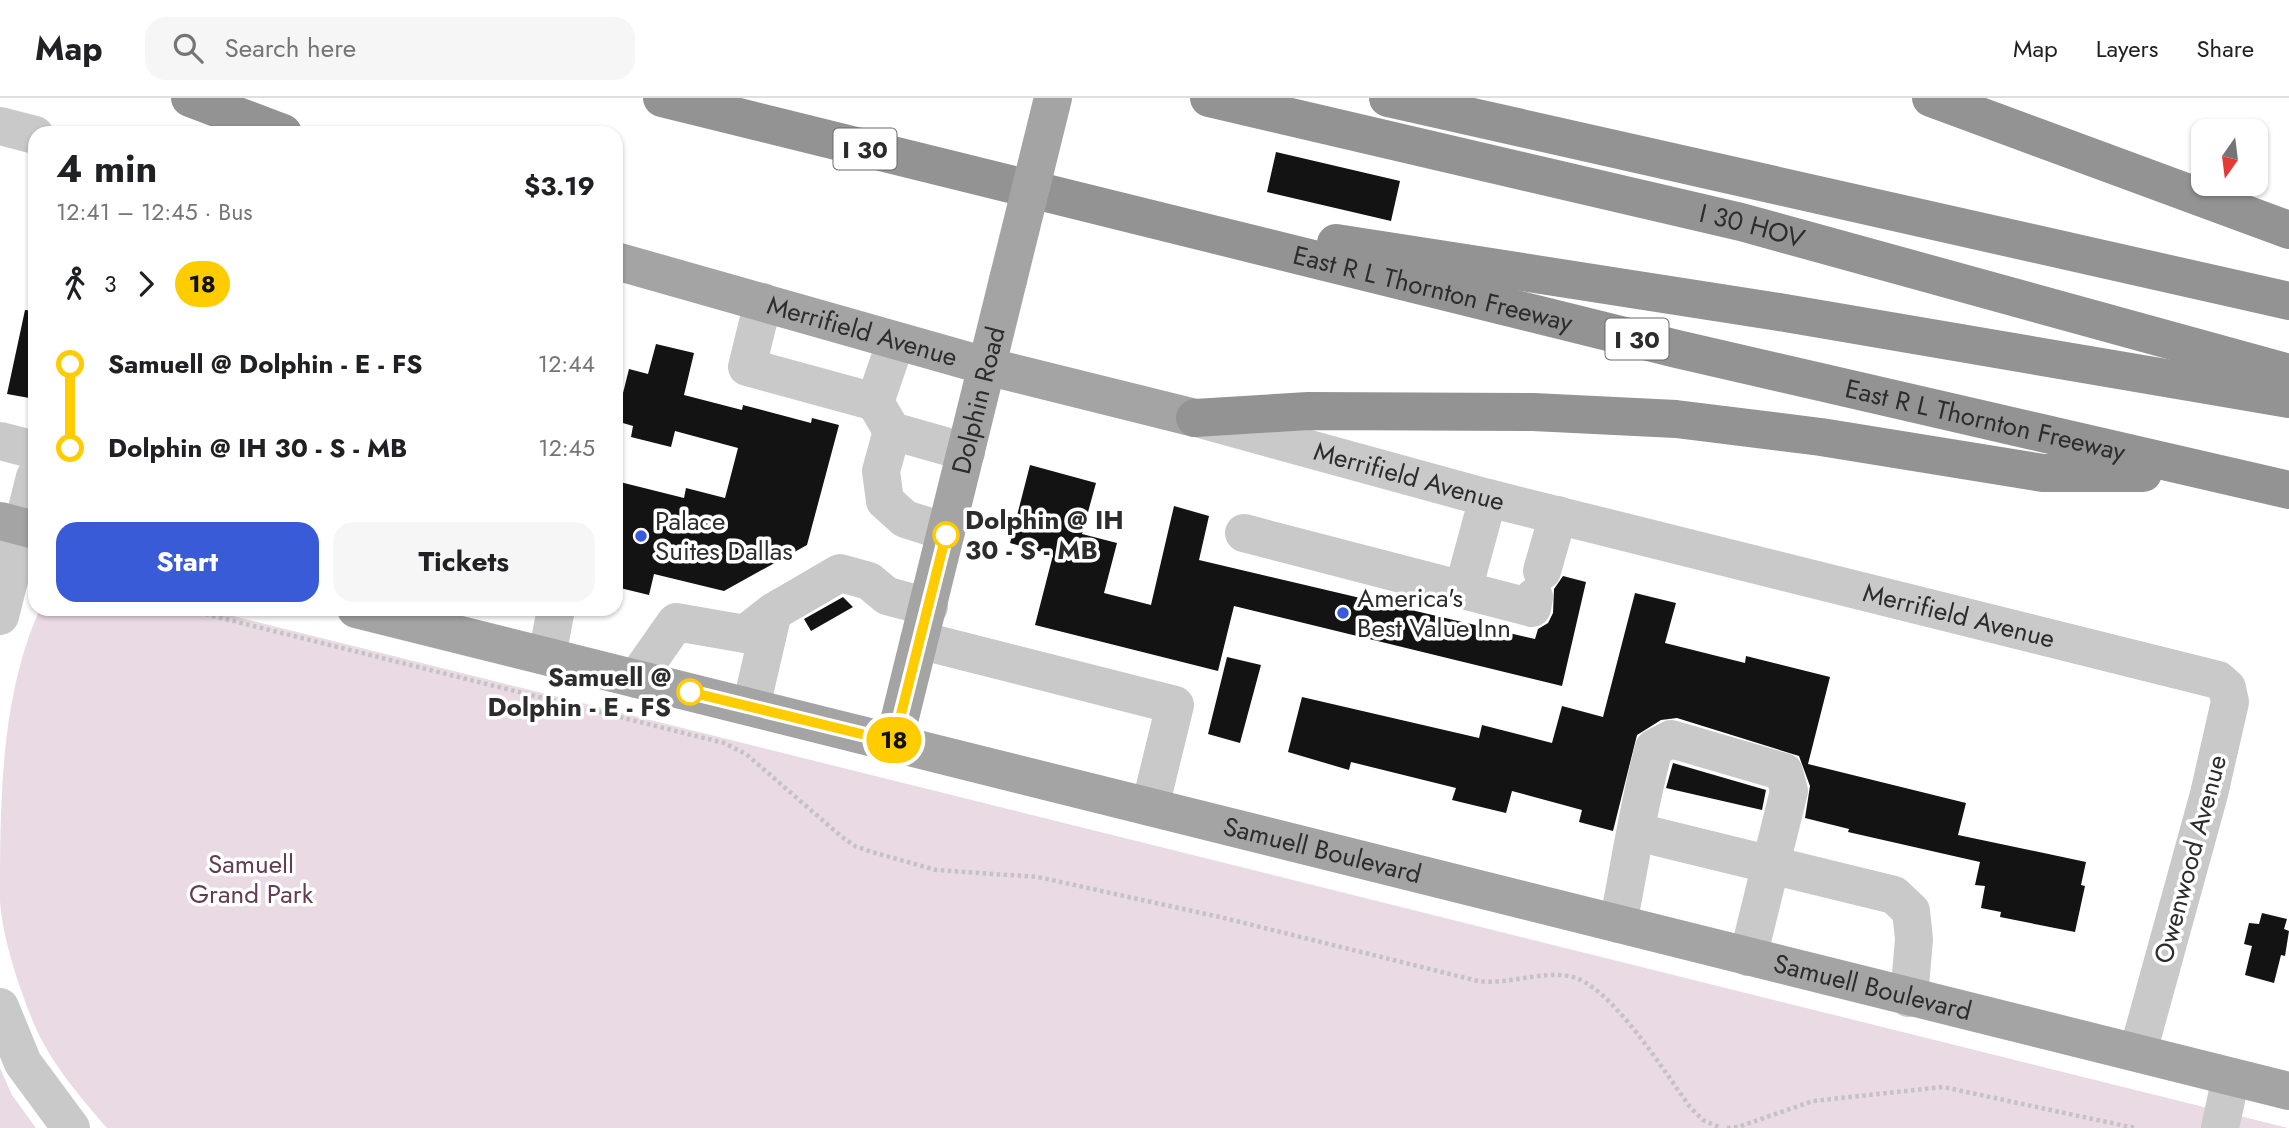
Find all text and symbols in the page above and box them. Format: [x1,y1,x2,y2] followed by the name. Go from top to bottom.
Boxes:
[145,17,635,80] search box
[35,25,103,72] text: Map
[169,29,207,67] icon: search
[225,29,356,67] text: Search here
[2013,31,2058,66] text: Map
[2096,31,2158,66] text: Layers
[2196,31,2254,66] text: Share
[2191,119,2268,196] north arrow
[2191,119,2268,196] map controls
[834,129,896,170] road number: I 30
[56,141,157,196] text: 4 min
[524,167,595,205] text: $3.19
[1696,194,1810,258] street label: I 30 HOV
[56,195,253,229] text: 12:41 – 12:45 · Bus
[1289,236,1577,342] street label: East R L Thornton Freeway
[56,265,94,303] icon: walk
[127,265,165,303] icon: forward
[189,266,216,301] text: 18
[104,267,117,301] text: 3
[763,286,962,376] street label: Merrifield Avenue
[1606,319,1668,360] road number: I 30
[942,323,1015,478] street label: Dolphin Road
[108,345,423,383] text: Samuell @ Dolphin - E - FS
[538,347,595,381] text: 12:44
[1841,369,2130,471] street label: East R L Thornton Freeway
[108,429,407,467] text: Dolphin @ IH 30 - S - MB
[538,431,595,465] text: 12:45
[1310,432,1509,520] street label: Merrifield Avenue
[965,501,1124,569] place label: Dolphin @ IH 30 - S - MB
[655,502,793,570] place label: Palace Suites Dallas
[56,522,319,602] button: Start
[333,522,595,602] button: Tickets
[933,522,959,548] marker: Dolphin @ IH 30 - S - MB
[633,528,649,544] marker: Palace Suites Dallas
[1859,573,2059,658] street label: Merrifield Avenue
[1357,579,1511,647] place label: America's Best Value Inn
[1335,605,1351,621] marker: America's Best Value Inn
[488,658,671,726] place label: Samuell @ Dolphin - E - FS
[677,679,703,705] marker: Samuell @ Dolphin - E - FS
[862,717,926,763] line badge: 18
[880,722,908,757] text: 18
[2144,751,2236,967] street label: Owenwood Avenue
[1219,807,1425,893] street label: Samuell Boulevard
[189,845,314,913] park label: Samuell Grand Park
[1769,944,1976,1030] street label: Samuell Boulevard

